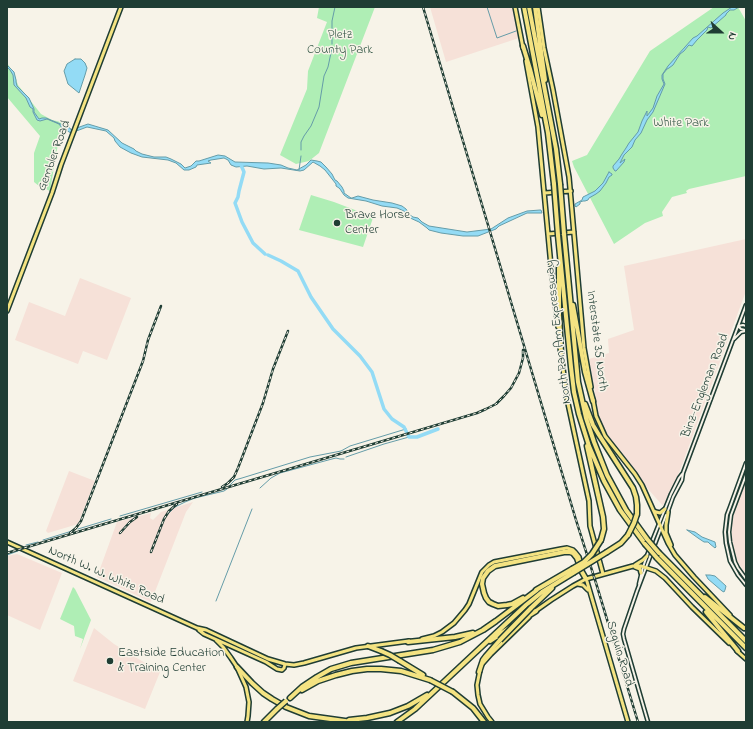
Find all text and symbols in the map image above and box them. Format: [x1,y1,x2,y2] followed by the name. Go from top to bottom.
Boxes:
[701,12,741,52] north arrow
[307,28,373,59] park label: Pletz County Park
[723,30,741,43] text: N
[653,116,709,132] park label: White Park
[35,119,75,193] street label: Gembler Road
[345,208,410,239] place label: Brave Horse Center
[332,218,342,228] marker: Brave Horse Center
[542,259,576,405] street label: North Pan Am Expressway
[582,290,610,392] street label: Interstate 35 North
[679,332,733,440] street label: Binz-Engleman Road
[45,543,167,609] street label: North W. W. White Road
[602,619,636,689] street label: Seguin Road
[118,646,224,677] place label: Eastside Education & Training Center
[105,656,115,666] marker: Eastside Education & Training Center

